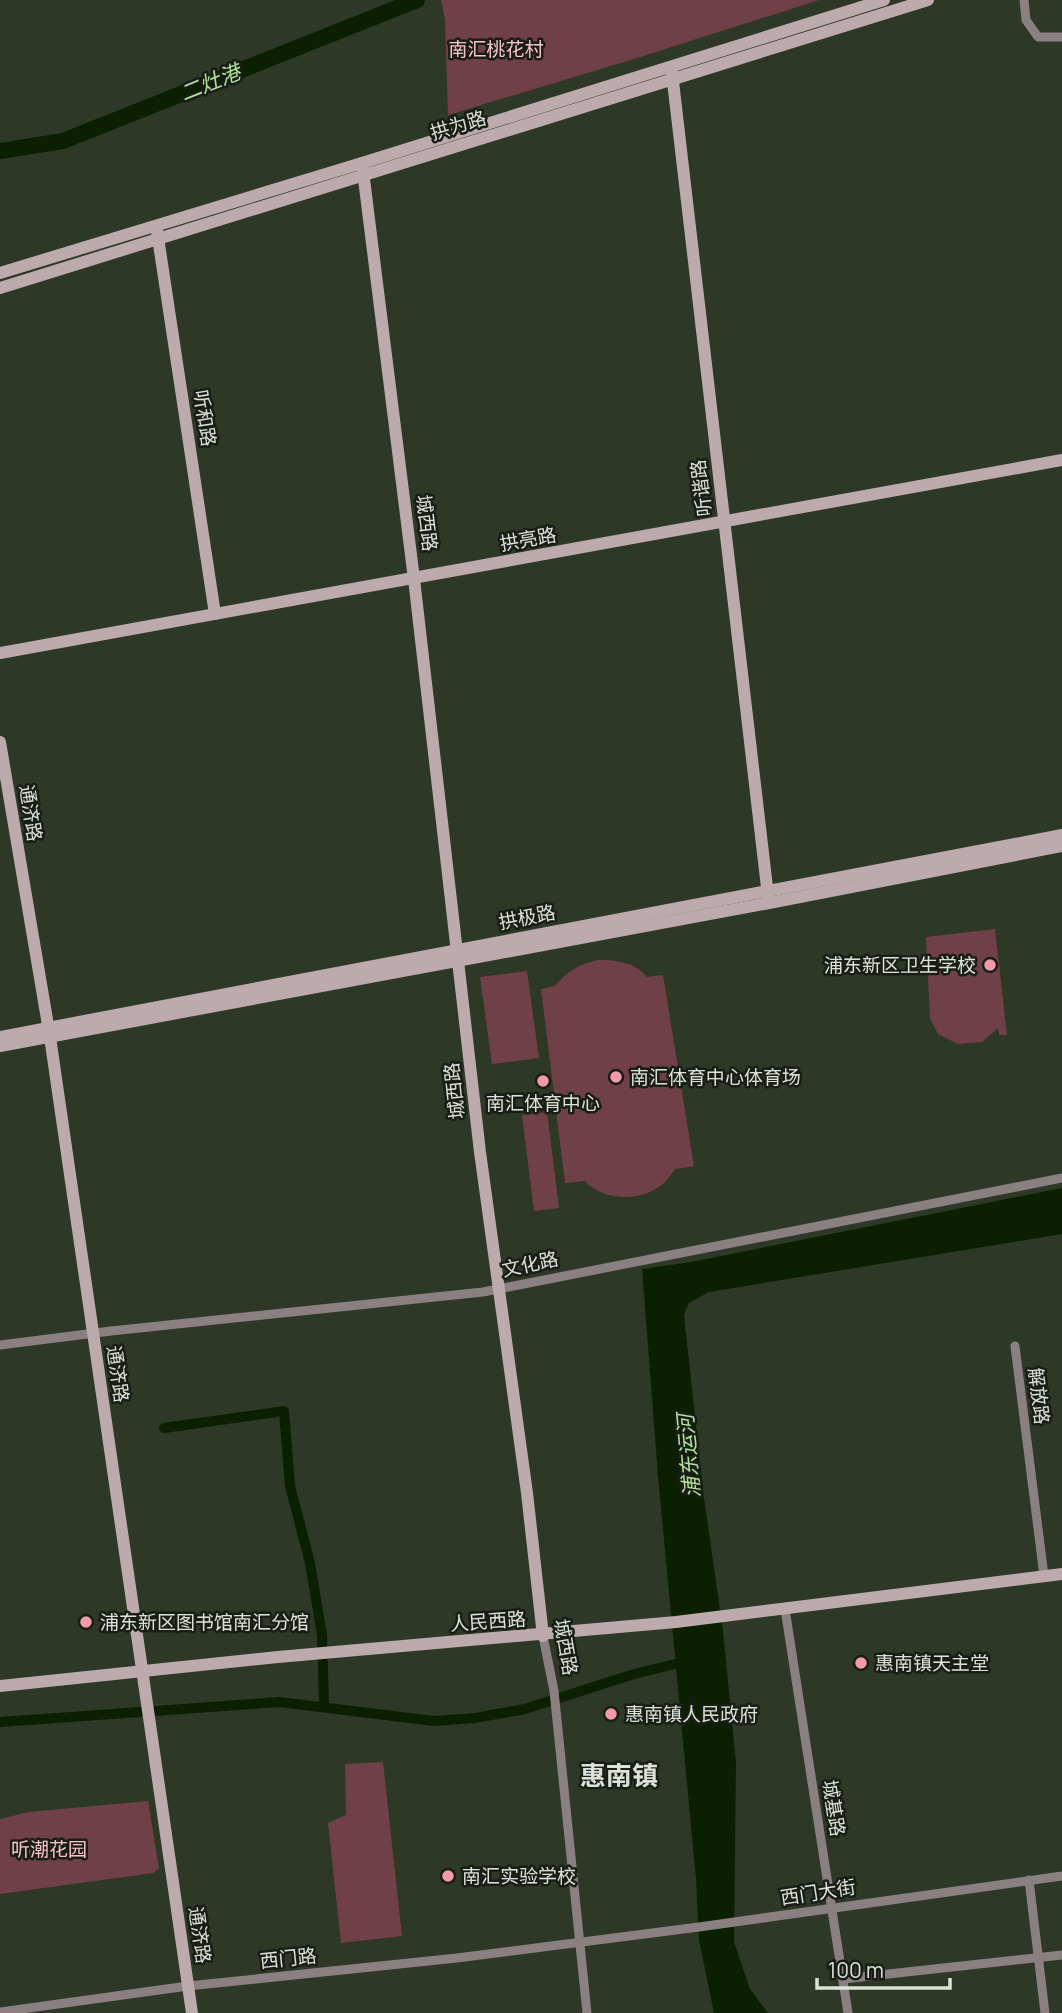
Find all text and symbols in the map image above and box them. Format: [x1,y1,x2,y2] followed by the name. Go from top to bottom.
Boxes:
[448,36,544,62] park label: 南汇桃花村
[176,56,247,107] water label: 二灶港
[427,104,489,146] street label: 拱为路
[188,388,222,448] street label: 听和路
[685,458,717,518] street label: 听谐路
[411,493,443,553] street label: 城西路
[498,521,558,557] street label: 拱亮路
[14,783,48,843] street label: 通济路
[497,899,557,935] street label: 拱极路
[824,952,976,978] place label: 浦东新区卫生学校
[982,957,998,973] marker: 浦东新区卫生学校
[438,1061,470,1121] street label: 城西路
[630,1064,801,1090] place label: 南汇体育中心体育场
[608,1069,624,1085] marker: 南汇体育中心体育场
[535,1073,551,1089] marker: 南汇体育中心
[486,1090,600,1116] place label: 南汇体育中心
[499,1245,561,1283] street label: 文化路
[101,1344,135,1404] street label: 通济路
[1023,1366,1055,1426] street label: 解放路
[670,1409,706,1499] water label: 浦东运河
[449,1605,527,1637] street label: 人民西路
[100,1609,309,1635] place label: 浦东新区图书馆南汇分馆
[78,1614,94,1630] marker: 浦东新区图书馆南汇分馆
[548,1617,584,1677] street label: 城西路
[875,1650,989,1676] place label: 惠南镇天主堂
[853,1655,869,1671] marker: 惠南镇天主堂
[625,1701,758,1727] place label: 惠南镇人民政府
[603,1706,619,1722] marker: 惠南镇人民政府
[580,1757,658,1793] district label: 惠南镇
[817,1778,851,1838] street label: 城基路
[11,1836,87,1862] park label: 听潮花园
[462,1863,576,1889] place label: 南汇实验学校
[440,1868,456,1884] marker: 南汇实验学校
[778,1873,858,1911] street label: 西门大街
[183,1905,217,1965] street label: 通济路
[258,1942,318,1974] street label: 西门路
[817,1946,950,1990] scale bar
[828,1956,884,1984] text: 100 m

